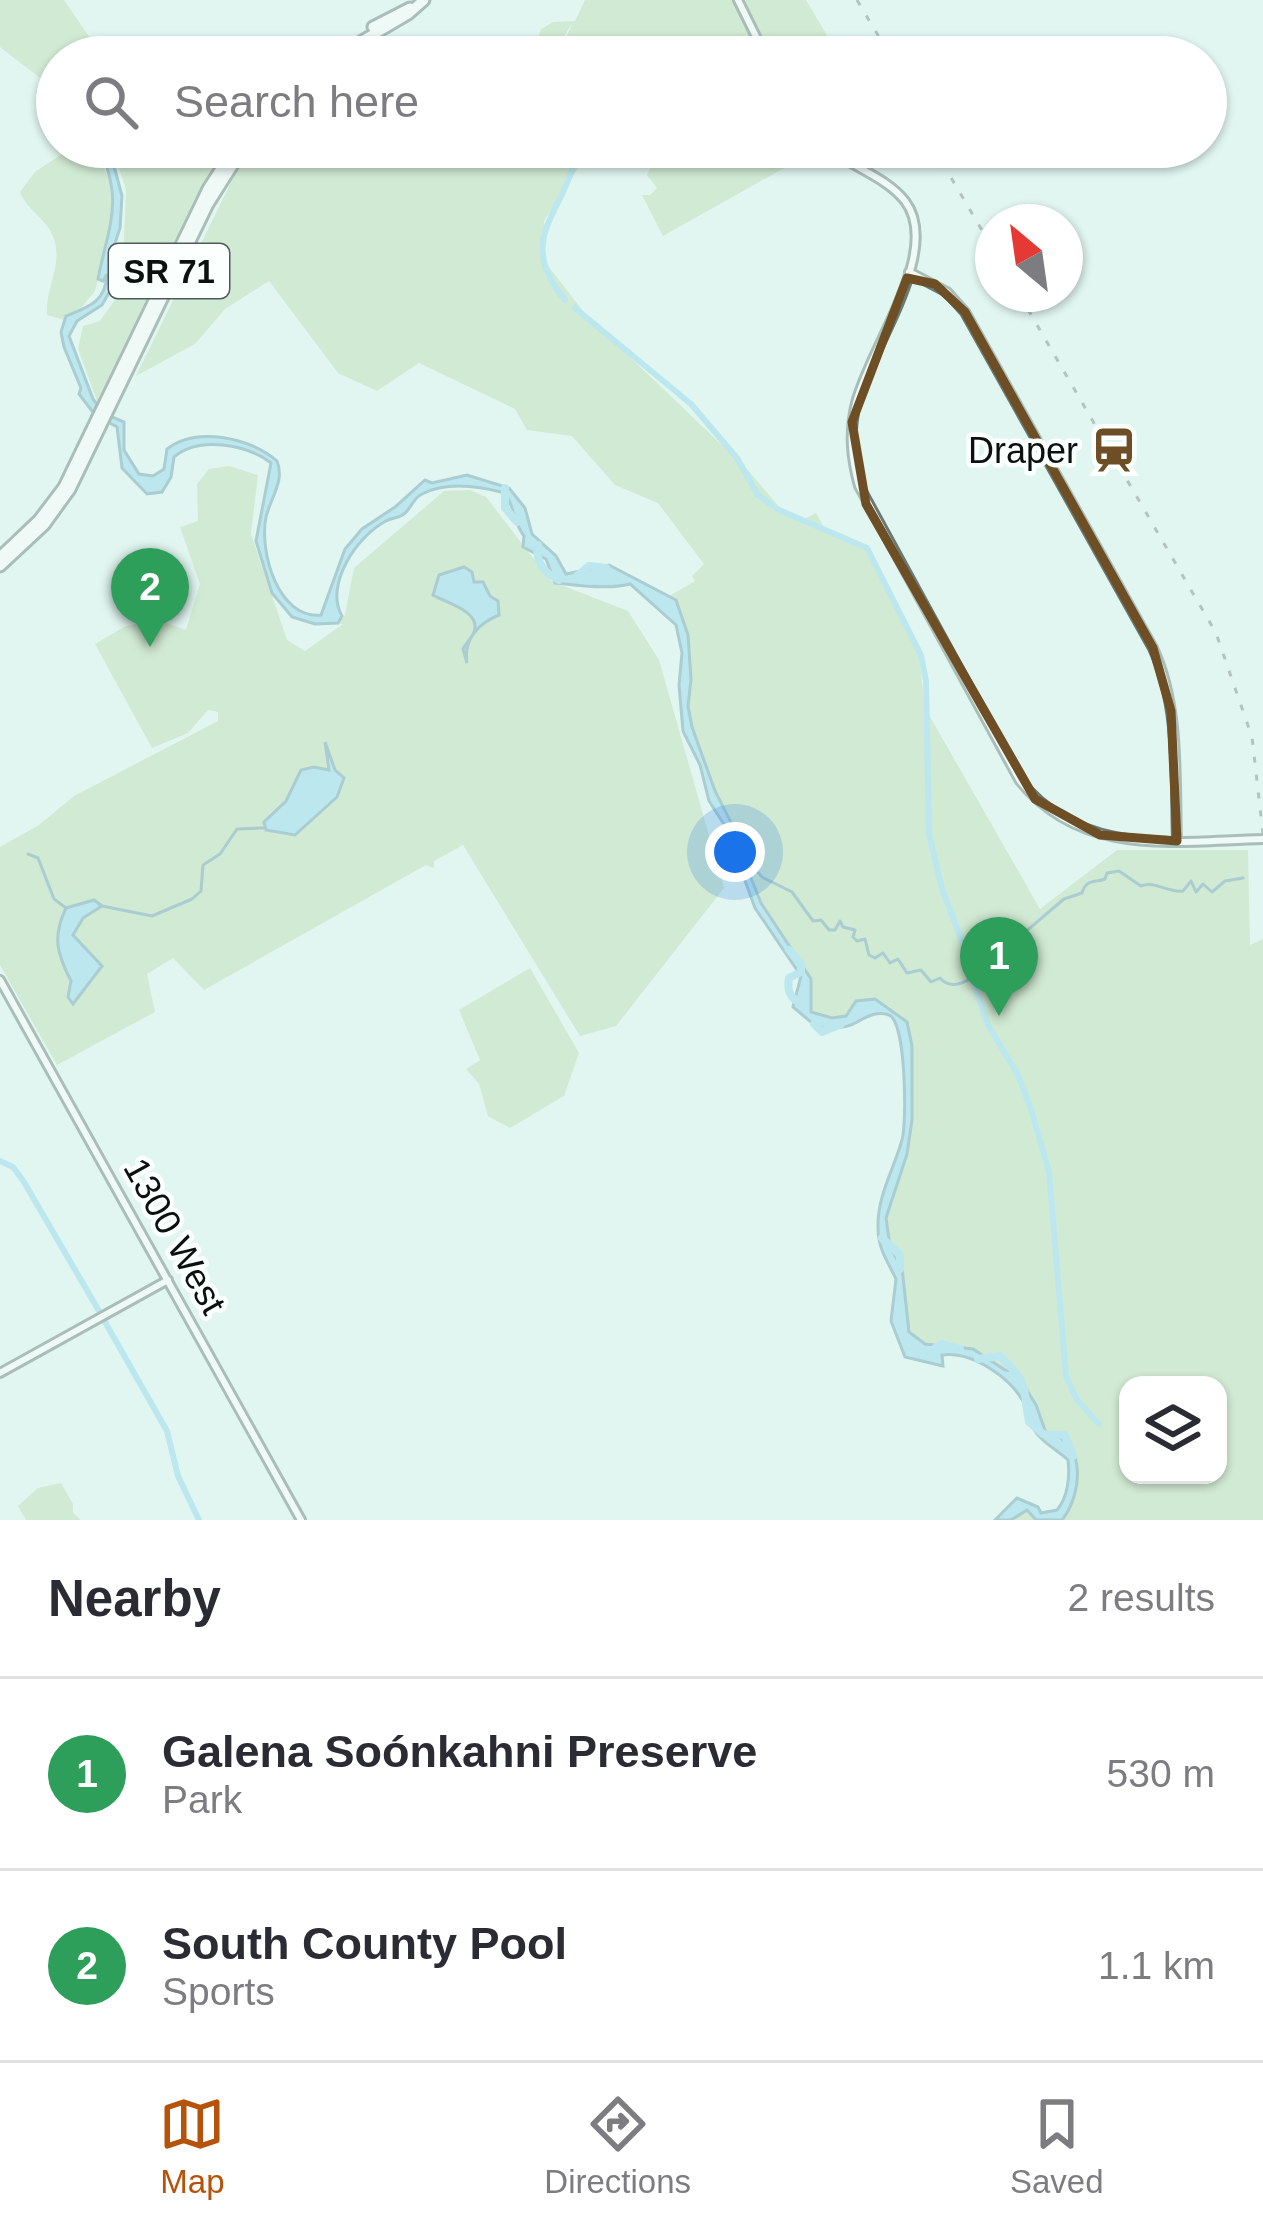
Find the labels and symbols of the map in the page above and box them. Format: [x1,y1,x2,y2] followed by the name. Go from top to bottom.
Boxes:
[975,204,1083,312] north arrow
[109,244,229,298] road number: SR 71
[1089,425,1139,475] station icon: Draper
[968,430,1078,471] place label: Draper
[111,548,189,647] pin: 2
[705,822,765,882] your location
[960,917,1038,1016] pin: 1
[116,1151,234,1321] street label: 1300 West

